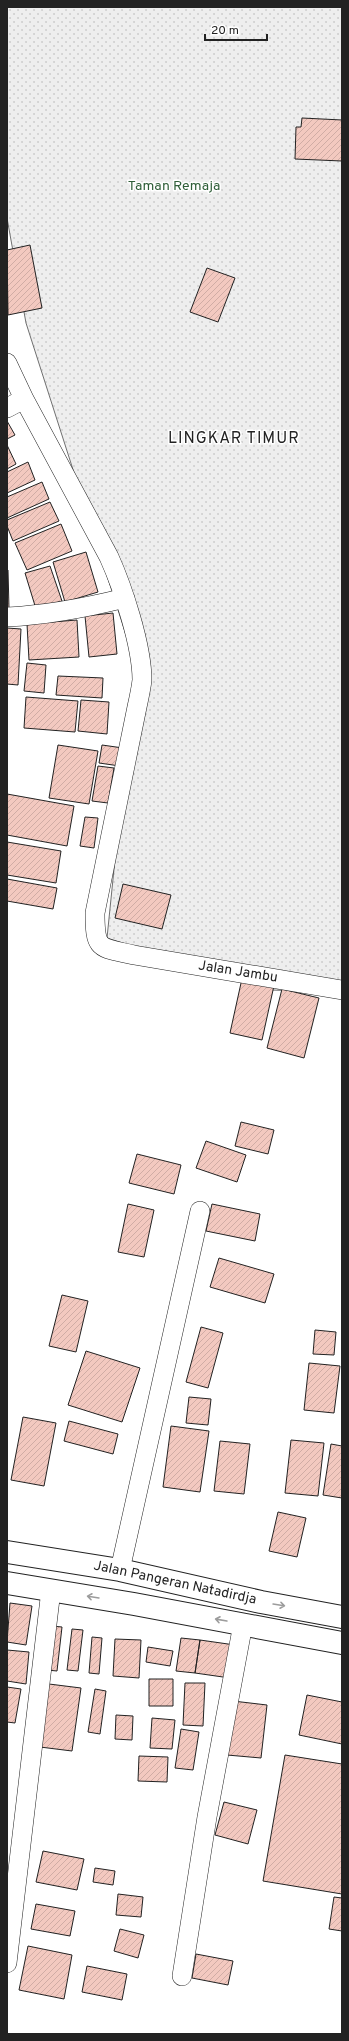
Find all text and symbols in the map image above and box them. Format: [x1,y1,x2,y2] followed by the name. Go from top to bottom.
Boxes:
[205,16,267,42] scale bar
[211,23,239,39] text: 20 m
[128,178,220,195] park label: Taman Remaja
[168,429,300,449] district label: LINGKAR TIMUR
[197,957,279,987] street label: Jalan Jambu
[92,1557,258,1609] street label: Jalan Pangeran Natadirdja
[87,1593,100,1601] one-way arrow
[272,1601,285,1609] one-way arrow
[215,1615,228,1623] one-way arrow

